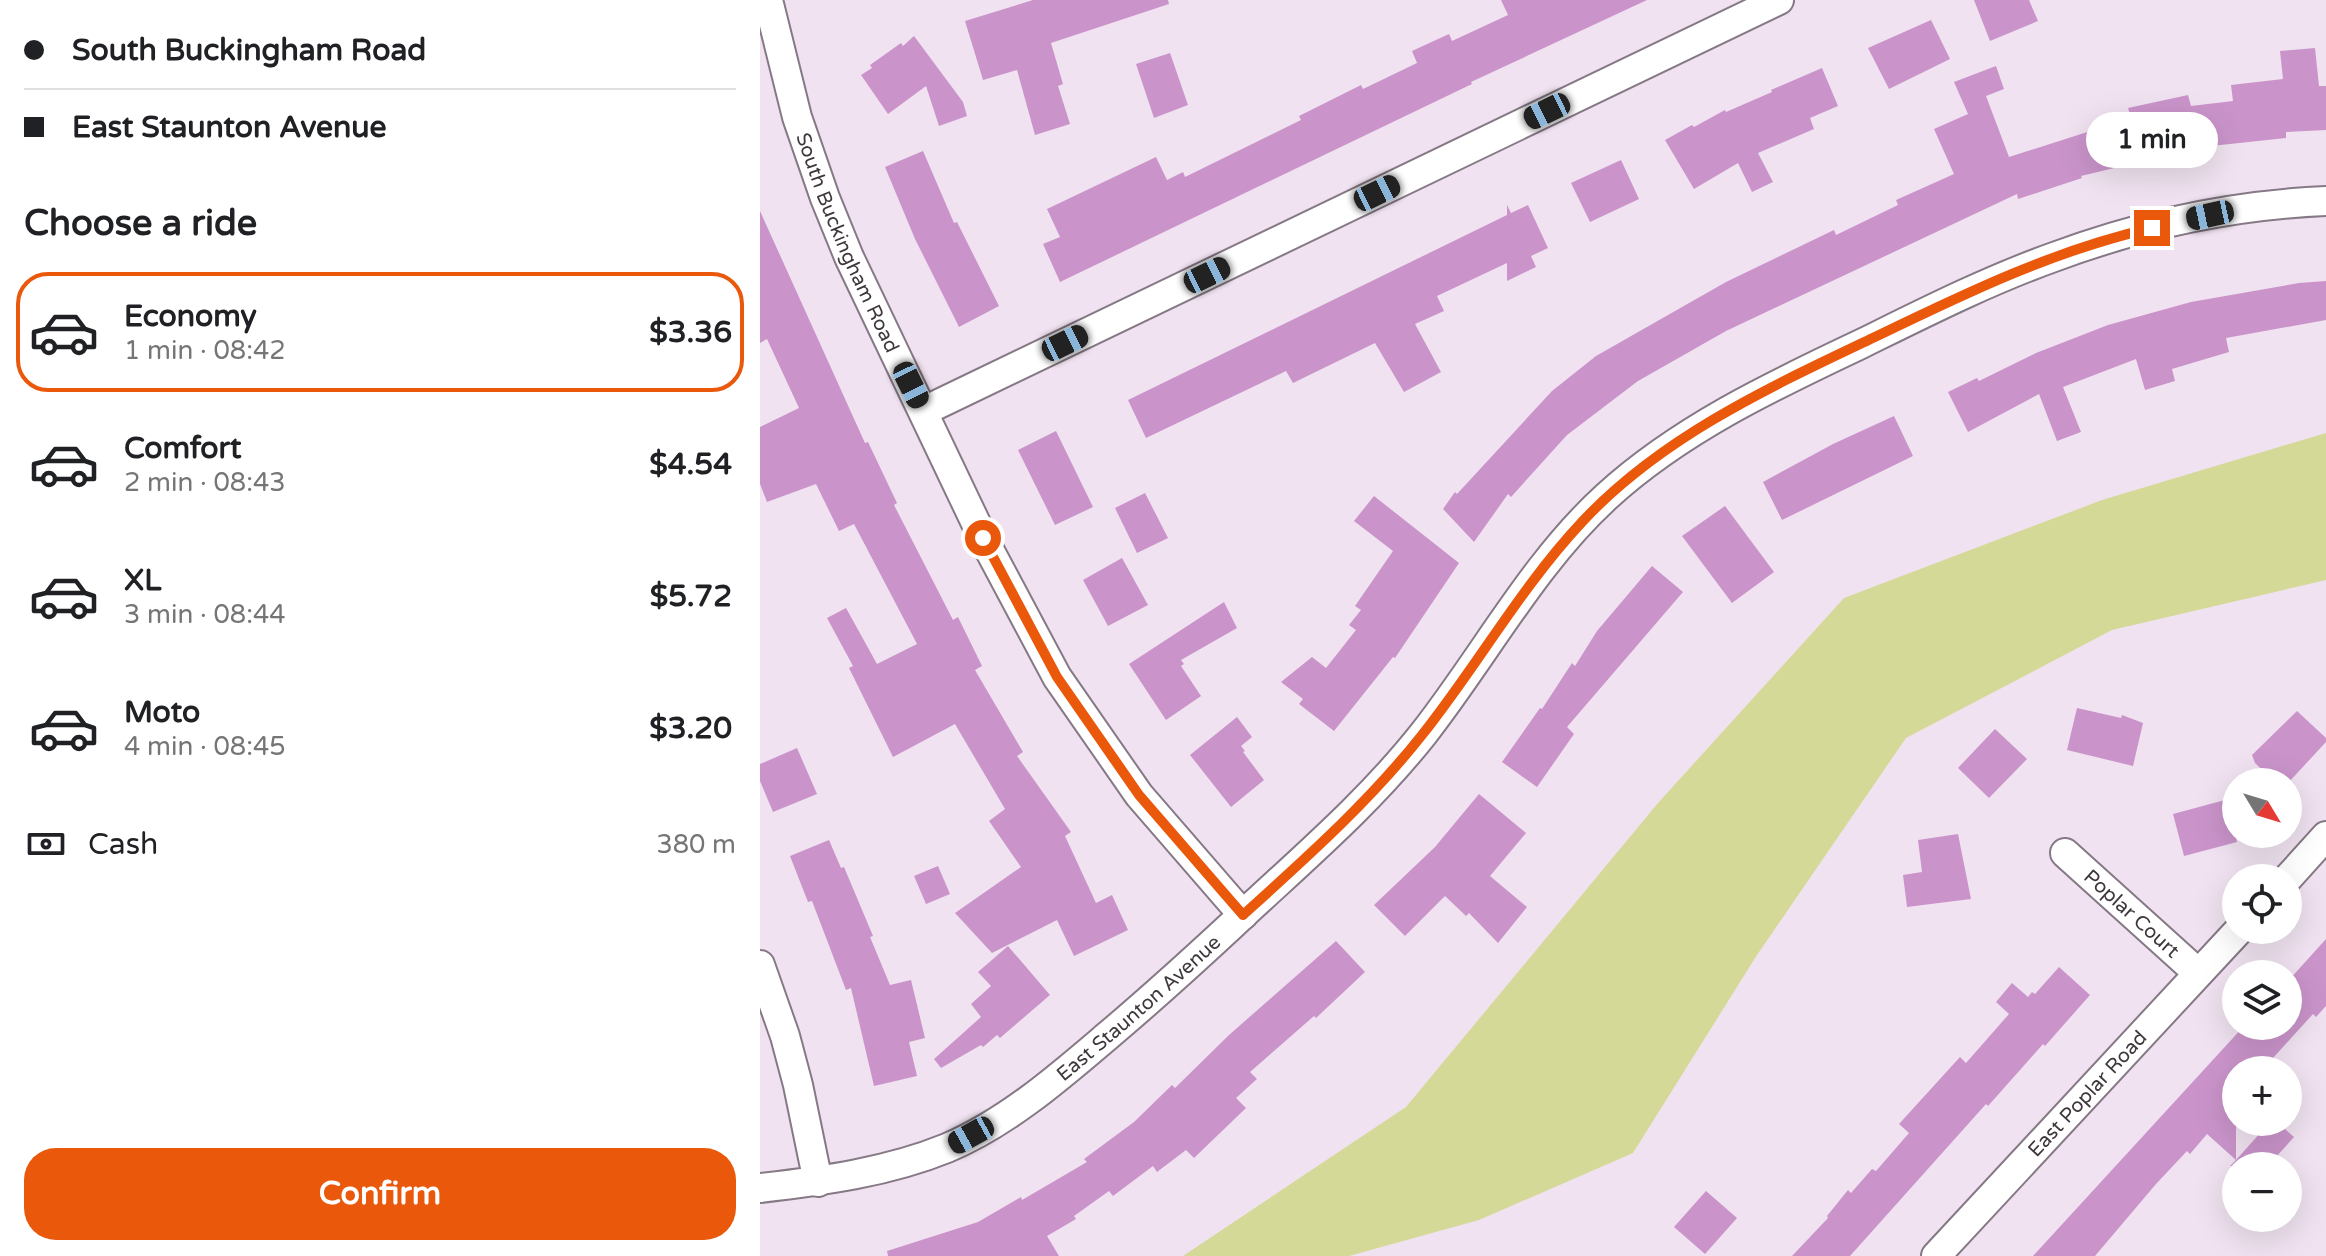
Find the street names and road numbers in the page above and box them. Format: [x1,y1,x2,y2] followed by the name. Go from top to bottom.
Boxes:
[790,130,904,357] street label: South Buckingham Road
[2078,865,2184,963] street label: Poplar Court
[1052,931,1226,1087] street label: East Staunton Avenue
[2023,1026,2152,1162] street label: East Poplar Road

